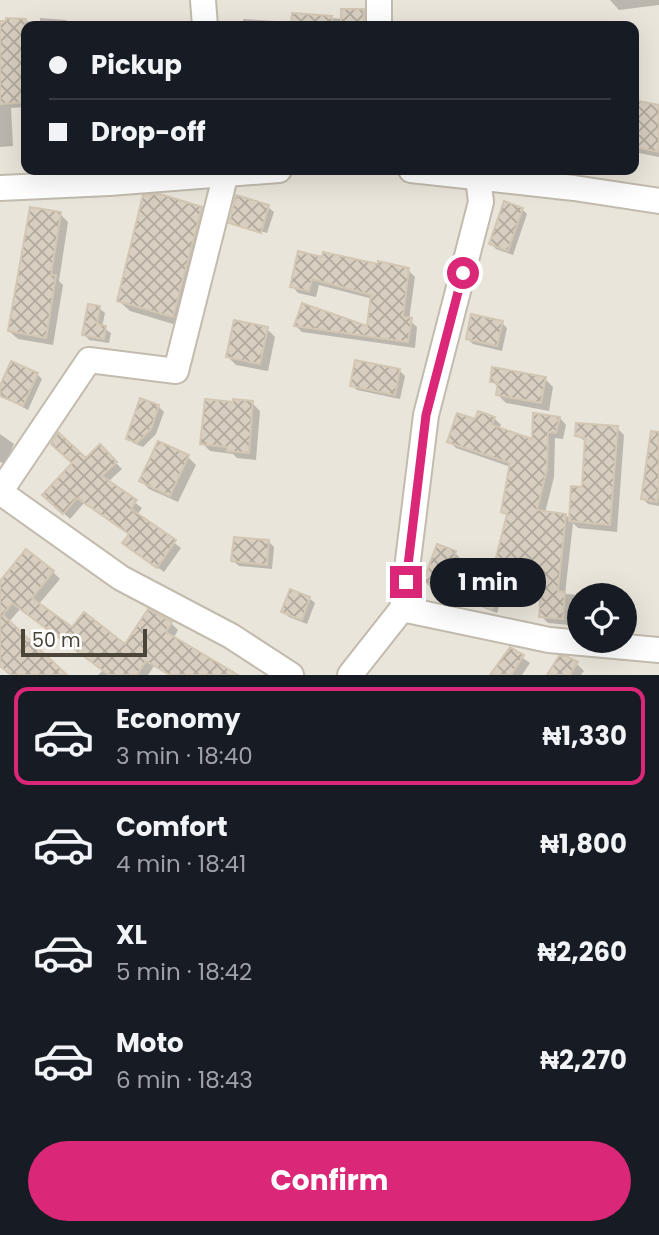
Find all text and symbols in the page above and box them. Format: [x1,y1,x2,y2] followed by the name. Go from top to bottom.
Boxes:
[91,47,182,83] text: Pickup
[91,114,206,150] text: Drop-off
[447,257,479,289] route start
[430,558,546,606] callout: 1 min
[390,566,422,598] route end
[458,566,518,598] text: 1 min
[567,583,637,653] map controls
[567,583,637,653] button: locate
[21,626,147,658] scale bar
[32,627,81,654] text: 50 m
[116,701,240,737] text: Economy
[32,705,95,768] icon: car
[543,718,627,754] text: ₦1,330
[116,740,253,772] text: 3 min · 18:40
[116,809,228,845] text: Comfort
[32,813,95,876] icon: car
[540,826,627,862] text: ₦1,800
[116,848,246,880] text: 4 min · 18:41
[116,917,147,953] text: XL
[32,921,95,984] icon: car
[538,934,627,970] text: ₦2,260
[116,956,252,988] text: 5 min · 18:42
[116,1025,184,1061] text: Moto
[32,1029,95,1092] icon: car
[540,1042,627,1078] text: ₦2,270
[116,1064,253,1096] text: 6 min · 18:43
[28,1141,631,1221] button: Confirm

